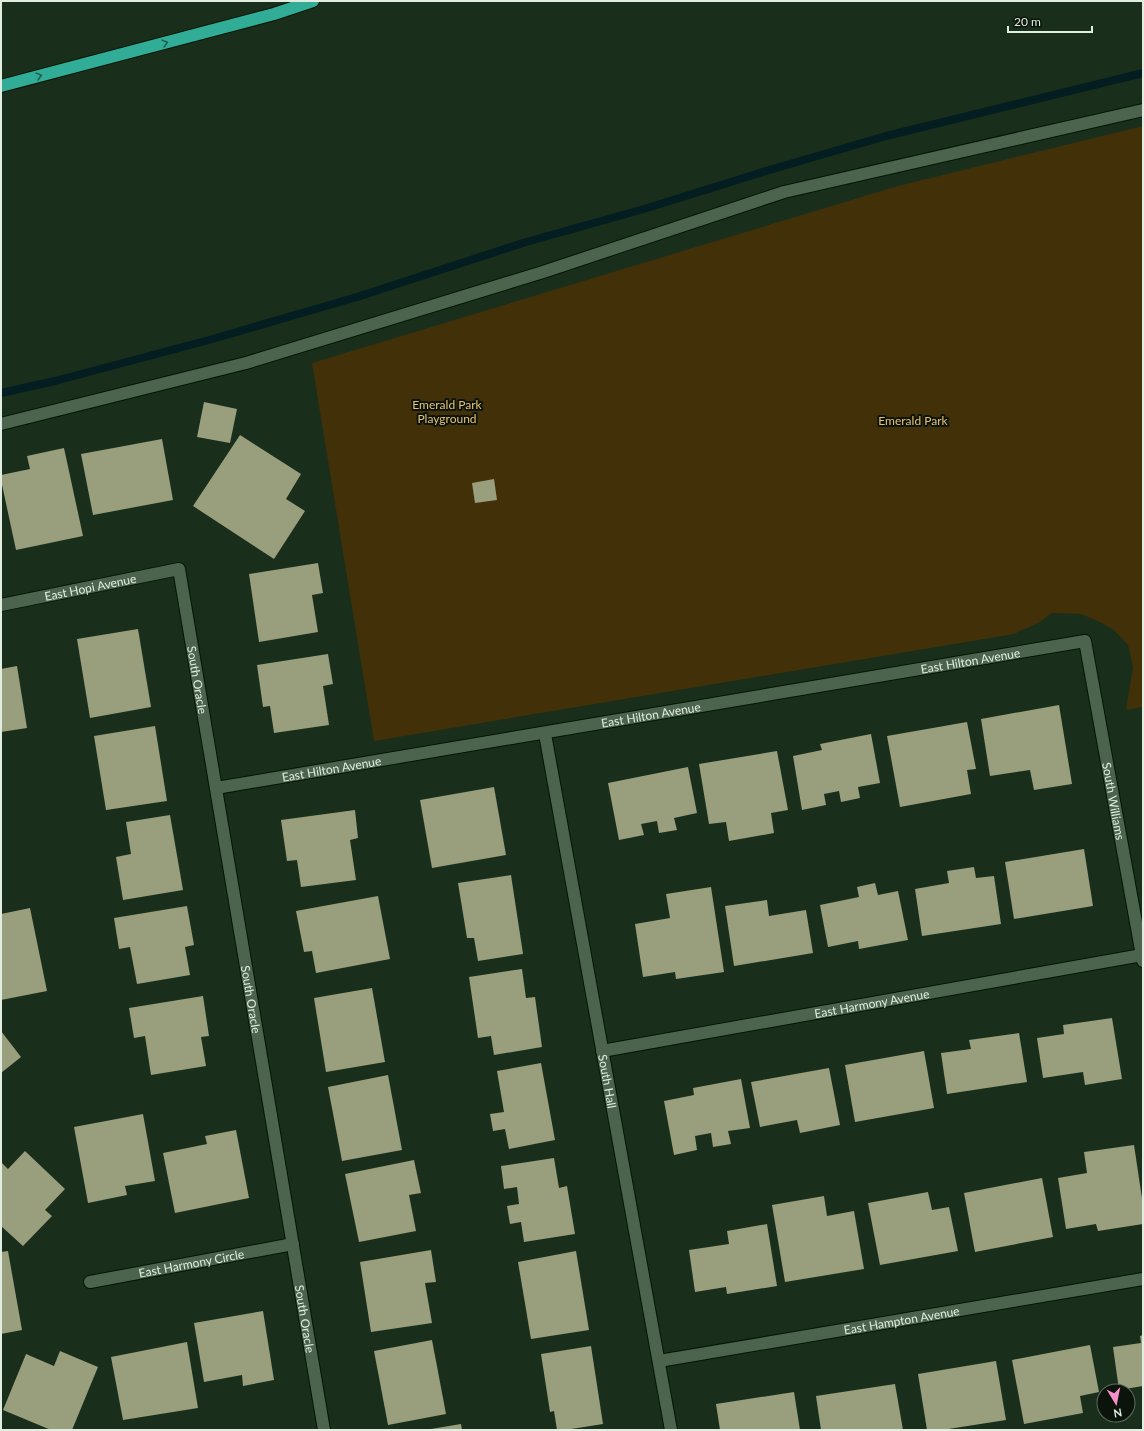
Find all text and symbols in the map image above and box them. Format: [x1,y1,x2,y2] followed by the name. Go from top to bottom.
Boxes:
[1008,8,1092,34] scale bar
[1014,14,1041,29] text: 20 m
[161,39,168,48] one-way arrow
[35,72,42,81] one-way arrow
[412,397,483,426] park label: Emerald Park Playground
[878,413,949,428] park label: Emerald Park
[43,570,137,604] street label: East Hopi Avenue
[185,645,211,715] street label: South Oracle
[919,645,1021,676] street label: East Hilton Avenue
[600,699,702,730] street label: East Hilton Avenue
[281,753,382,784] street label: East Hilton Avenue
[1100,761,1128,841] street label: South Williams
[238,964,265,1034] street label: South Oracle
[813,985,930,1021] street label: East Harmony Avenue
[596,1053,620,1110] street label: South Hall
[137,1246,245,1280] street label: East Harmony Circle
[292,1284,318,1354] street label: South Oracle
[843,1303,961,1337] street label: East Hampton Avenue
[1096,1383,1136,1423] north arrow
[1113,1406,1123,1420] text: N

